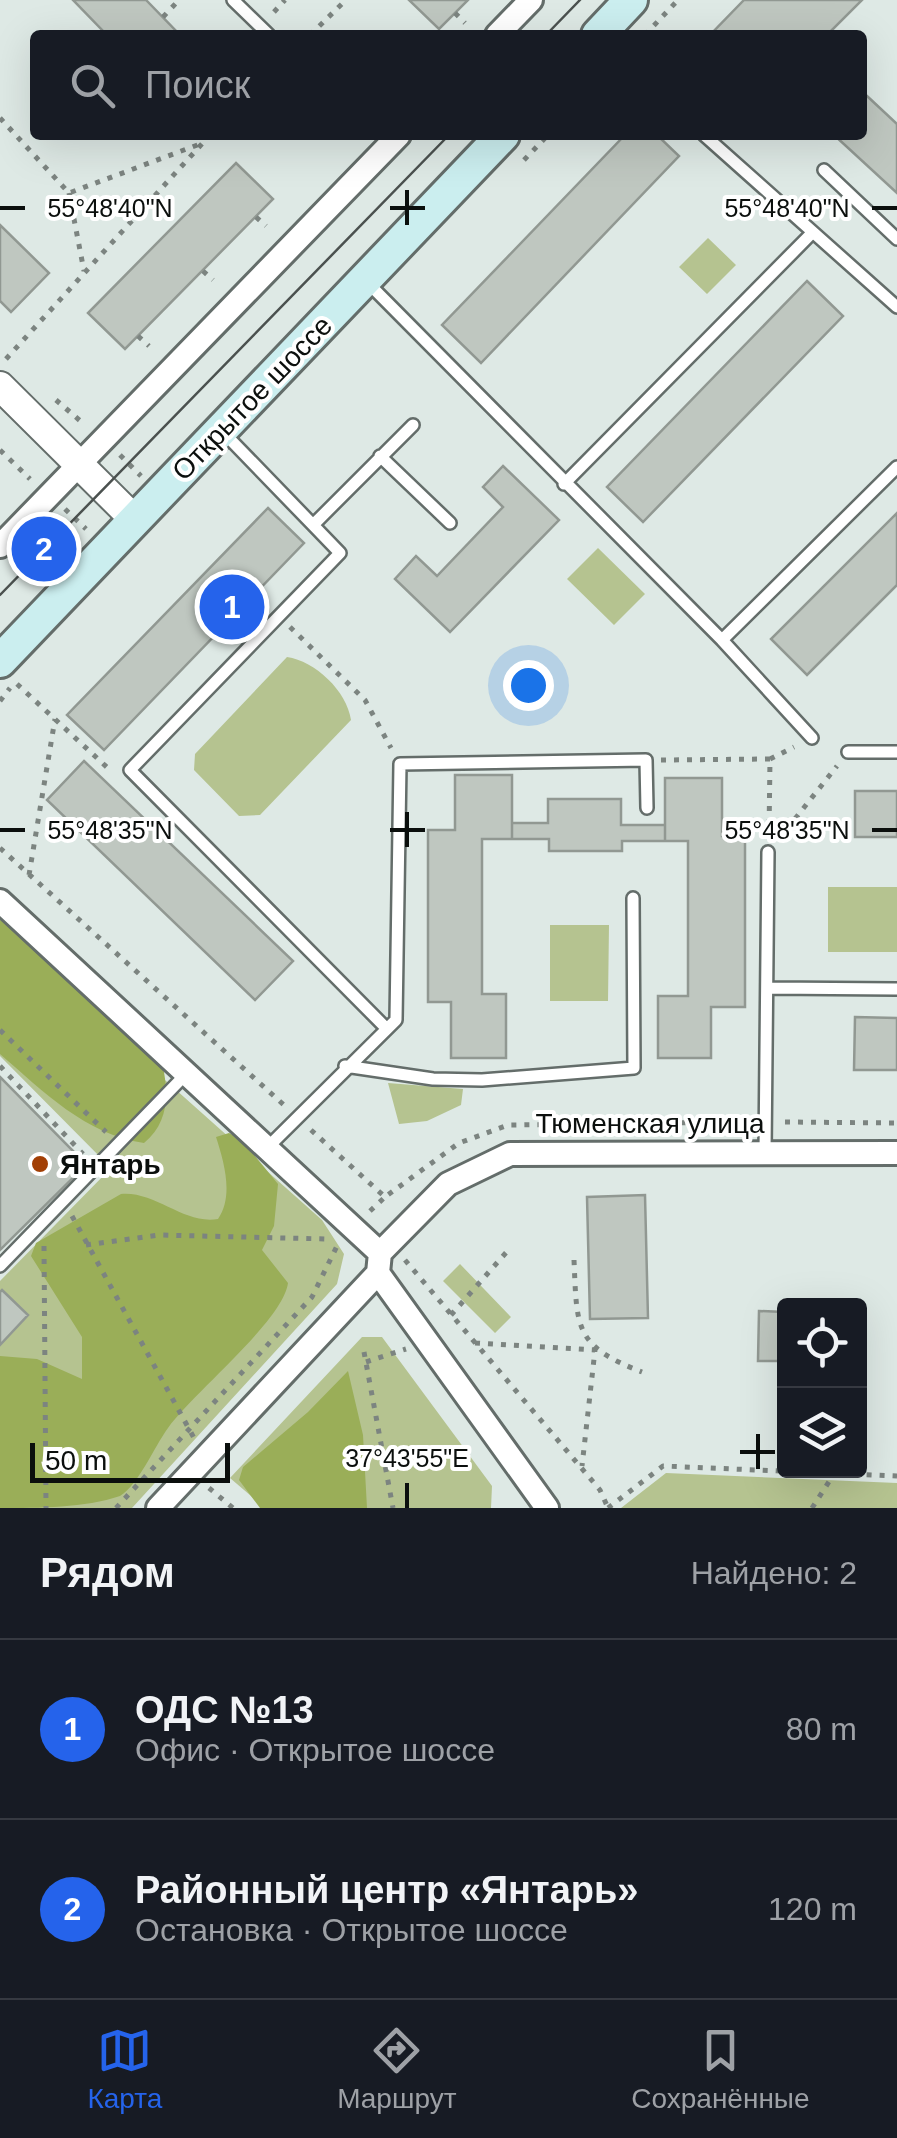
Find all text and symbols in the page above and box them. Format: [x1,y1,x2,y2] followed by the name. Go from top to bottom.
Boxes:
[30,30,867,140] search box
[65,58,120,113] icon: search
[145,64,250,106] text: Поиск
[47,194,173,222] text: 55°48'40"N
[724,194,850,222] text: 55°48'40"N
[166,310,338,486] street label: Открытое шоссе
[12,512,76,586] pin: 2
[200,570,264,644] pin: 1
[503,660,554,711] your location
[47,816,173,844] text: 55°48'35"N
[724,816,850,844] text: 55°48'35"N
[535,1108,765,1139] street label: Тюменская улица
[60,1149,161,1180] place label: Янтарь
[29,1153,51,1175] marker: Янтарь
[777,1298,867,1478] map controls
[777,1298,867,1388] button: locate
[777,1388,867,1478] button: layers
[30,1438,230,1482] scale bar
[345,1444,469,1472] text: 37°43'55"E
[45,1445,107,1476] text: 50 m
[40,1549,175,1596] text: Рядом
[691,1555,857,1591] text: Найдено: 2
[135,1689,314,1731] text: ОДС №13
[64,1711,81,1747] text: 1
[786,1711,857,1747] text: 80 m
[135,1732,495,1768] text: Офис · Открытое шоссе
[135,1869,639,1911] text: Районный центр «Янтарь»
[64,1891,81,1927] text: 2
[768,1891,857,1927] text: 120 m
[135,1912,568,1948] text: Остановка · Открытое шоссе
[87,2023,162,2115] tab: Карта
[337,2023,456,2115] tab: Маршрут
[631,2023,810,2115] tab: Сохранённые

